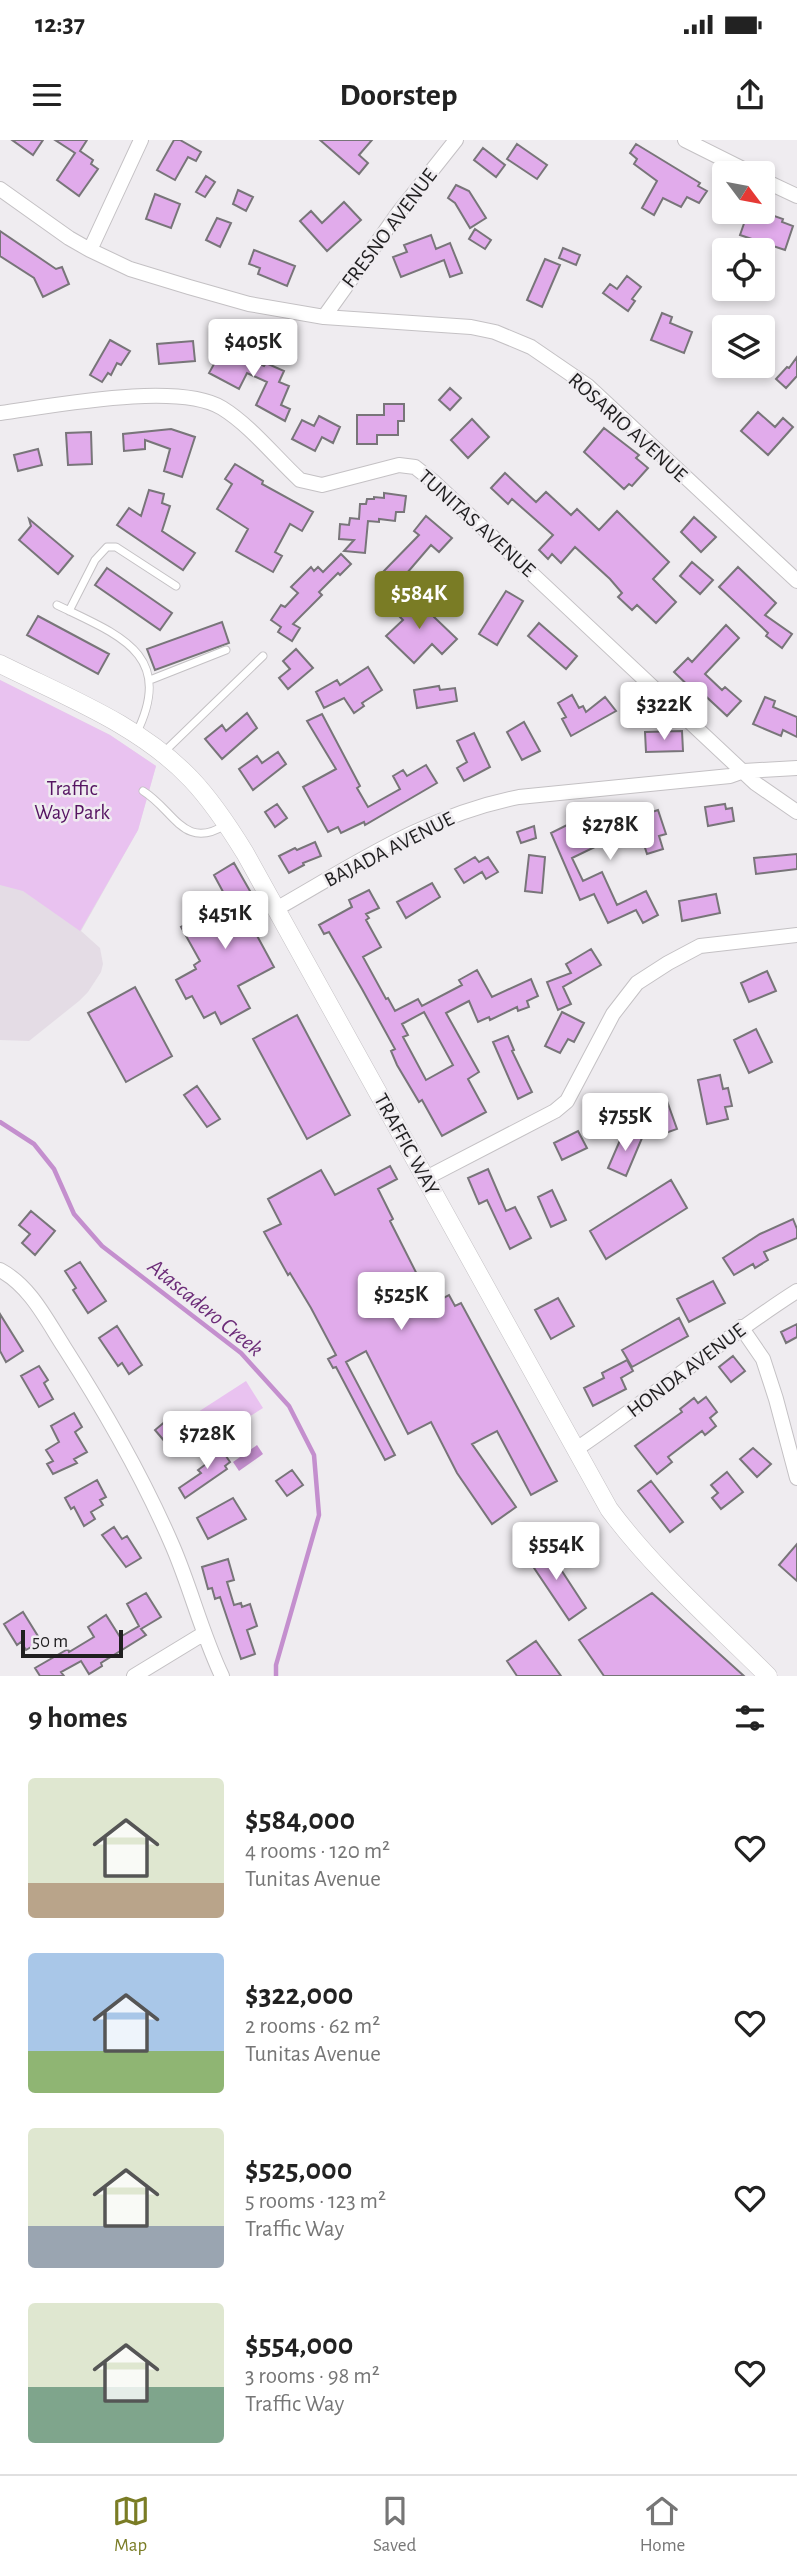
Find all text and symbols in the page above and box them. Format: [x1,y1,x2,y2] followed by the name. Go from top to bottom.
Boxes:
[35,11,85,37] text: 12:37
[28,76,66,114] icon: menu
[731,76,769,114] icon: share
[340,79,457,111] text: Doorstep
[712,161,775,224] north arrow
[712,161,775,378] map controls
[338,165,441,292] street label: FRESNO AVENUE
[712,238,775,301] button: locate
[712,315,775,378] button: layers
[204,320,302,379] pin: $405K
[224,330,282,353] text: $405K
[564,369,691,486] street label: ROSARIO AVENUE
[414,466,539,581] street label: TUNITAS AVENUE
[370,572,468,631] pin: $584K
[391,582,447,605] text: $584K
[615,682,713,742] pin: $322K
[636,693,692,716] text: $322K
[34,778,110,823] park label: Traffic Way Park
[561,802,659,862] pin: $278K
[321,808,457,891] street label: BAJADA AVENUE
[582,813,638,836] text: $278K
[176,892,274,951] pin: $451K
[198,902,252,925] text: $451K
[370,1090,443,1199] street label: TRAFFIC WAY
[576,1094,674,1153] pin: $755K
[598,1104,652,1127] text: $755K
[143,1254,267,1361] water label: Atascadero Creek
[352,1272,450,1332] pin: $525K
[374,1283,428,1306] text: $525K
[623,1319,749,1421] street label: HONDA AVENUE
[158,1412,256,1471] pin: $728K
[179,1422,235,1445] text: $728K
[507,1522,605,1582] pin: $554K
[528,1533,584,1556] text: $554K
[21,1627,122,1659] scale bar
[32,1632,68,1651] text: 50 m
[731,1699,769,1737] icon: filters
[28,1703,128,1733] text: 9 homes
[245,1805,355,1835] text: $584,000
[84,1806,168,1890] icon: home
[731,1829,769,1867] icon: heart
[245,1840,390,1863] text: 4 rooms · 120 m²
[245,1868,381,1891] text: Tunitas Avenue
[245,1980,353,2010] text: $322,000
[84,1981,168,2065] icon: home
[731,2004,769,2042] icon: heart
[245,2015,380,2038] text: 2 rooms · 62 m²
[245,2043,381,2066] text: Tunitas Avenue
[245,2155,352,2185] text: $525,000
[84,2156,168,2240] icon: home
[731,2179,769,2217] icon: heart
[245,2190,386,2213] text: 5 rooms · 123 m²
[245,2218,344,2241] text: Traffic Way
[245,2330,353,2360] text: $554,000
[84,2331,168,2415] icon: home
[731,2354,769,2392] icon: heart
[245,2365,380,2388] text: 3 rooms · 98 m²
[245,2393,344,2416] text: Traffic Way
[112,2492,150,2557] tab: Map
[373,2492,416,2557] tab: Saved
[640,2492,685,2557] tab: Home

